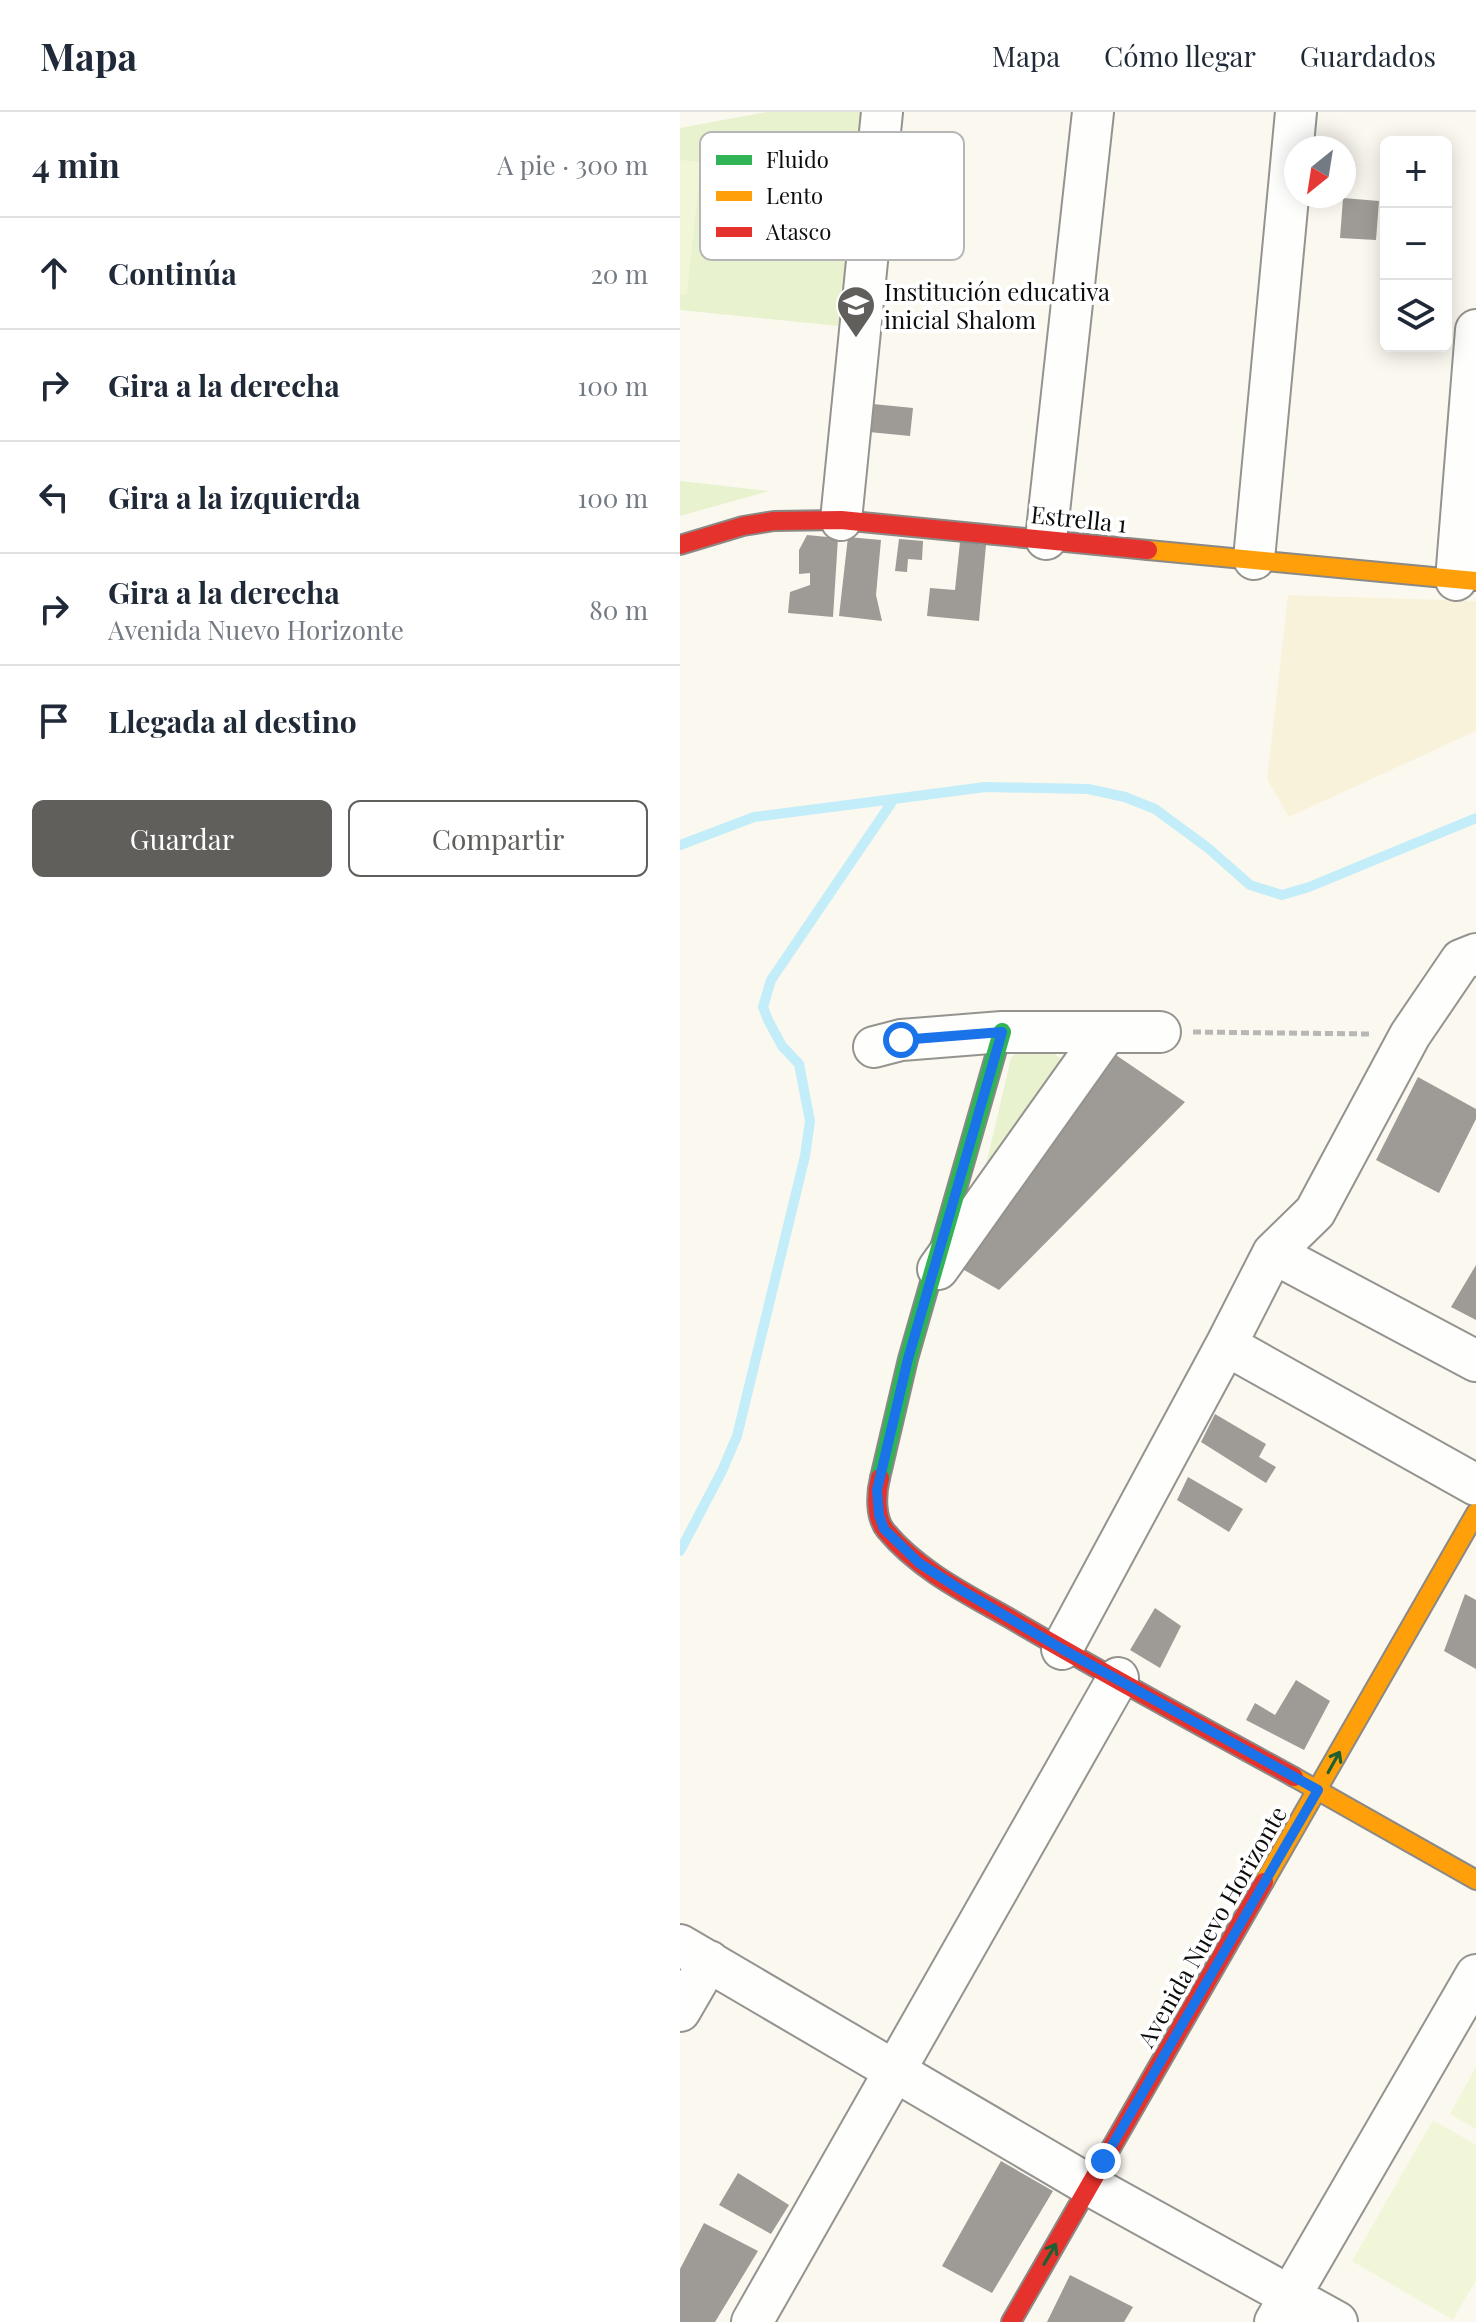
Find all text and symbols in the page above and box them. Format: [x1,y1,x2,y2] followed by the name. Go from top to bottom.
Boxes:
[40,30,137,81] text: Mapa
[992,37,1060,74] text: Mapa
[1104,37,1256,74] text: Cómo llegar
[1300,37,1436,74] text: Guardados
[700,132,964,260] legend
[1284,136,1356,208] north arrow
[1380,136,1452,352] map controls
[1380,136,1452,208] button: +
[32,141,120,187] text: 4 min
[766,144,829,174] text: Fluido
[497,147,648,182] text: A pie · 300 m
[766,180,823,210] text: Lento
[1380,208,1452,280] button: −
[765,216,831,246] text: Atasco
[32,251,76,295] icon: ahead
[108,253,237,293] text: Continúa
[590,256,648,291] text: 20 m
[884,275,1110,335] place label: Institución educativa inicial Shalom
[1380,280,1452,352] button: layers
[835,284,877,339] school or university icon: Institución educativa inicial Shalom
[32,363,76,407] icon: right
[108,365,340,405] text: Gira a la derecha
[578,368,648,403] text: 100 m
[32,475,76,519] icon: left
[108,477,361,517] text: Gira a la izquierda
[578,480,648,515] text: 100 m
[1029,497,1129,539] street label: Estrella 1
[108,572,340,612] text: Gira a la derecha
[32,587,76,631] icon: right
[589,592,648,627] text: 80 m
[108,612,404,647] text: Avenida Nuevo Horizonte
[32,699,76,743] icon: arrive
[108,701,357,741] text: Llegada al destino
[32,800,332,877] button: Guardar
[348,800,648,877] button: Compartir
[883,1022,919,1058] route start
[1326,1751,1342,1774] one-way arrow
[1128,1800,1293,2053] street label: Avenida Nuevo Horizonte
[1085,2143,1121,2179] route end
[1042,2243,1058,2266] one-way arrow

